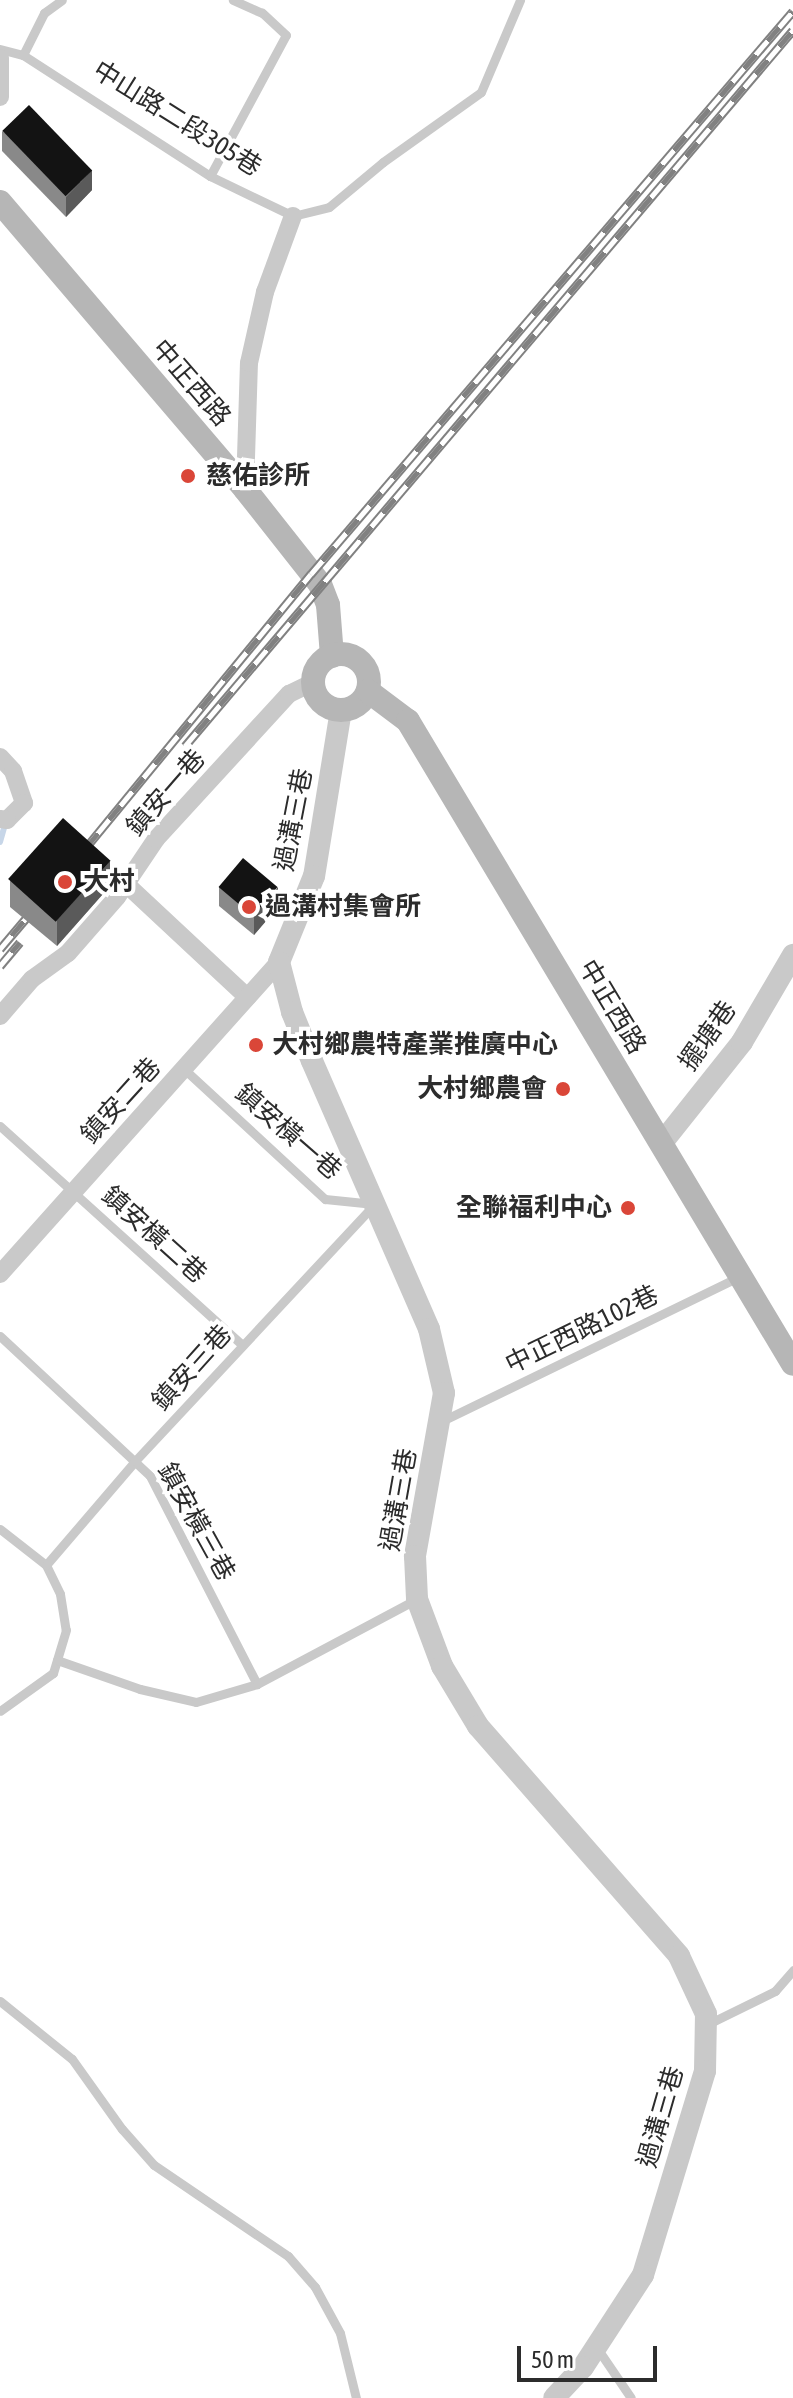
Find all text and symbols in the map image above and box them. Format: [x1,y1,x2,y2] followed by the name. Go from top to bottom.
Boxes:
[87,55,267,183] street label: 中山路二段305巷
[145,334,237,432] street label: 中正西路
[206,460,310,492] place label: 慈佑診所
[177,465,199,487] marker: 慈佑診所
[120,744,212,842] street label: 鎮安一巷
[269,766,319,874] street label: 過溝三巷
[83,866,135,898] place label: 大村
[54,871,76,893] marker: 大村
[265,891,421,923] place label: 過溝村集會所
[240,898,258,916] marker: 過溝村集會所
[572,954,652,1060] street label: 中正西路
[673,995,743,1077] street label: 擺塘巷
[272,1029,558,1061] place label: 大村鄉農特產業推廣中心
[247,1036,265,1054] marker: 大村鄉農特產業推廣中心
[75,1052,167,1150] street label: 鎮安二巷
[417,1073,547,1105] place label: 大村鄉農會
[229,1078,347,1186] street label: 鎮安橫一巷
[554,1080,572,1098] marker: 大村鄉農會
[95,1180,213,1290] street label: 鎮安橫二巷
[456,1192,612,1224] place label: 全聯福利中心
[619,1199,637,1217] marker: 全聯福利中心
[500,1279,664,1381] street label: 中正西路102巷
[146,1319,238,1417] street label: 鎮安三巷
[375,1446,423,1554] street label: 過溝三巷
[151,1458,241,1586] street label: 鎮安橫三巷
[632,2063,690,2171] street label: 過溝三巷
[521,2330,661,2380] scale bar
[531,2346,574,2373] text: 50 m

